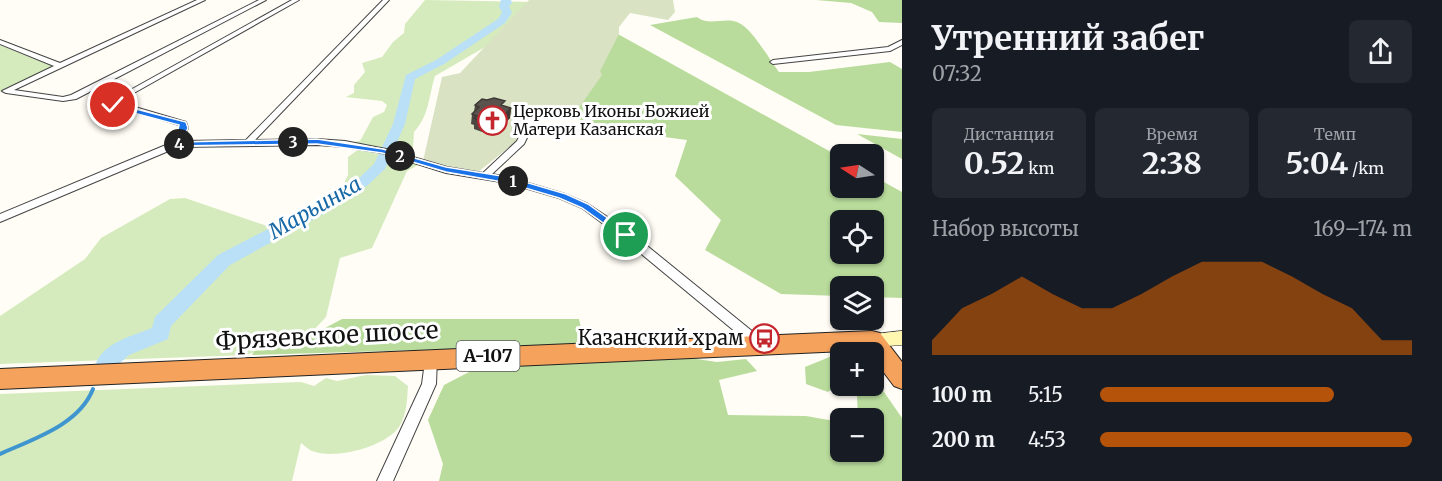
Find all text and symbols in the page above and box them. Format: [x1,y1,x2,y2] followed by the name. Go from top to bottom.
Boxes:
[932,18,1204,59] text: Утренний забег
[1349,20,1412,83] button: share
[932,61,982,86] text: 07:32
[87,79,138,130] pin
[96,88,129,121] icon: check
[513,101,710,139] place label: Церковь Иконы Божией Матери Казанская
[476,104,508,136] church icon: Церковь Иконы Божией Матери Казанская
[964,124,1054,144] text: Дистанция
[1146,124,1198,144] text: Время
[1314,124,1356,144] text: Темп
[278,127,308,157] pin: 3
[164,129,194,159] pin: 4
[288,132,298,152] text: 3
[174,134,184,154] text: 4
[385,141,415,171] pin: 2
[830,144,884,198] north arrow
[830,144,884,462] map controls
[964,144,1025,182] text: 0.52
[1142,144,1202,182] text: 2:38
[1286,144,1348,182] text: 5:04
[395,146,405,166] text: 2
[1025,158,1054,178] text: km
[1348,158,1384,178] text: /km
[498,166,528,196] pin: 1
[263,170,366,245] water label: Марьинка
[509,171,517,191] text: 1
[600,209,651,260] pin
[830,210,884,264] button: locate
[932,216,1079,241] text: Набор высоты
[1313,216,1412,241] text: 169–174 m
[609,218,642,251] icon: arrive
[830,276,884,330] button: layers
[215,314,439,357] street label: Фрязевское шоссе
[749,322,781,354] bus stop icon: Казанский храм
[578,325,744,350] place label: Казанский храм
[456,341,520,371] road number: А-107
[830,342,884,396] button: +
[932,382,992,407] text: 100 m
[1028,382,1063,407] text: 5:15
[830,408,884,462] button: −
[932,427,995,452] text: 200 m
[1028,427,1066,452] text: 4:53

